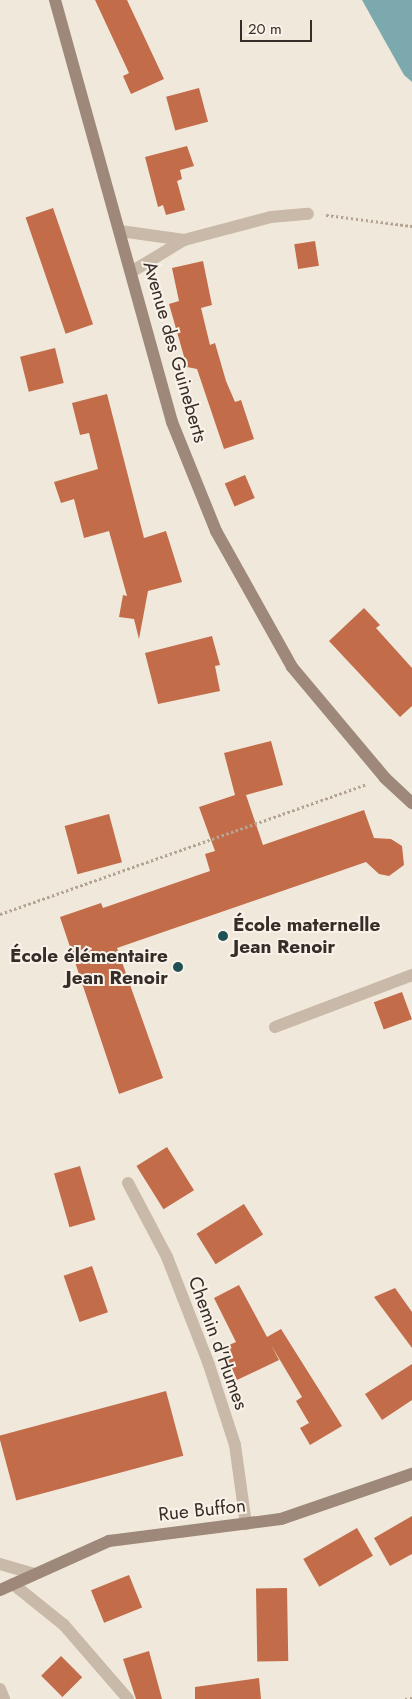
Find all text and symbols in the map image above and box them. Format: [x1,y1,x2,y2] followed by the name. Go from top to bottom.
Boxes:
[242,10,314,42] scale bar
[248,18,282,40] text: 20 m
[138,259,212,445] street label: Avenue des Guineberts
[233,914,380,958] place label: École maternelle Jean Renoir
[217,930,229,942] marker: École maternelle Jean Renoir
[10,945,168,989] place label: École élémentaire Jean Renoir
[172,961,184,973] marker: École élémentaire Jean Renoir
[183,1273,253,1413] street label: Chemin d'Humes
[157,1494,247,1526] street label: Rue Buffon

